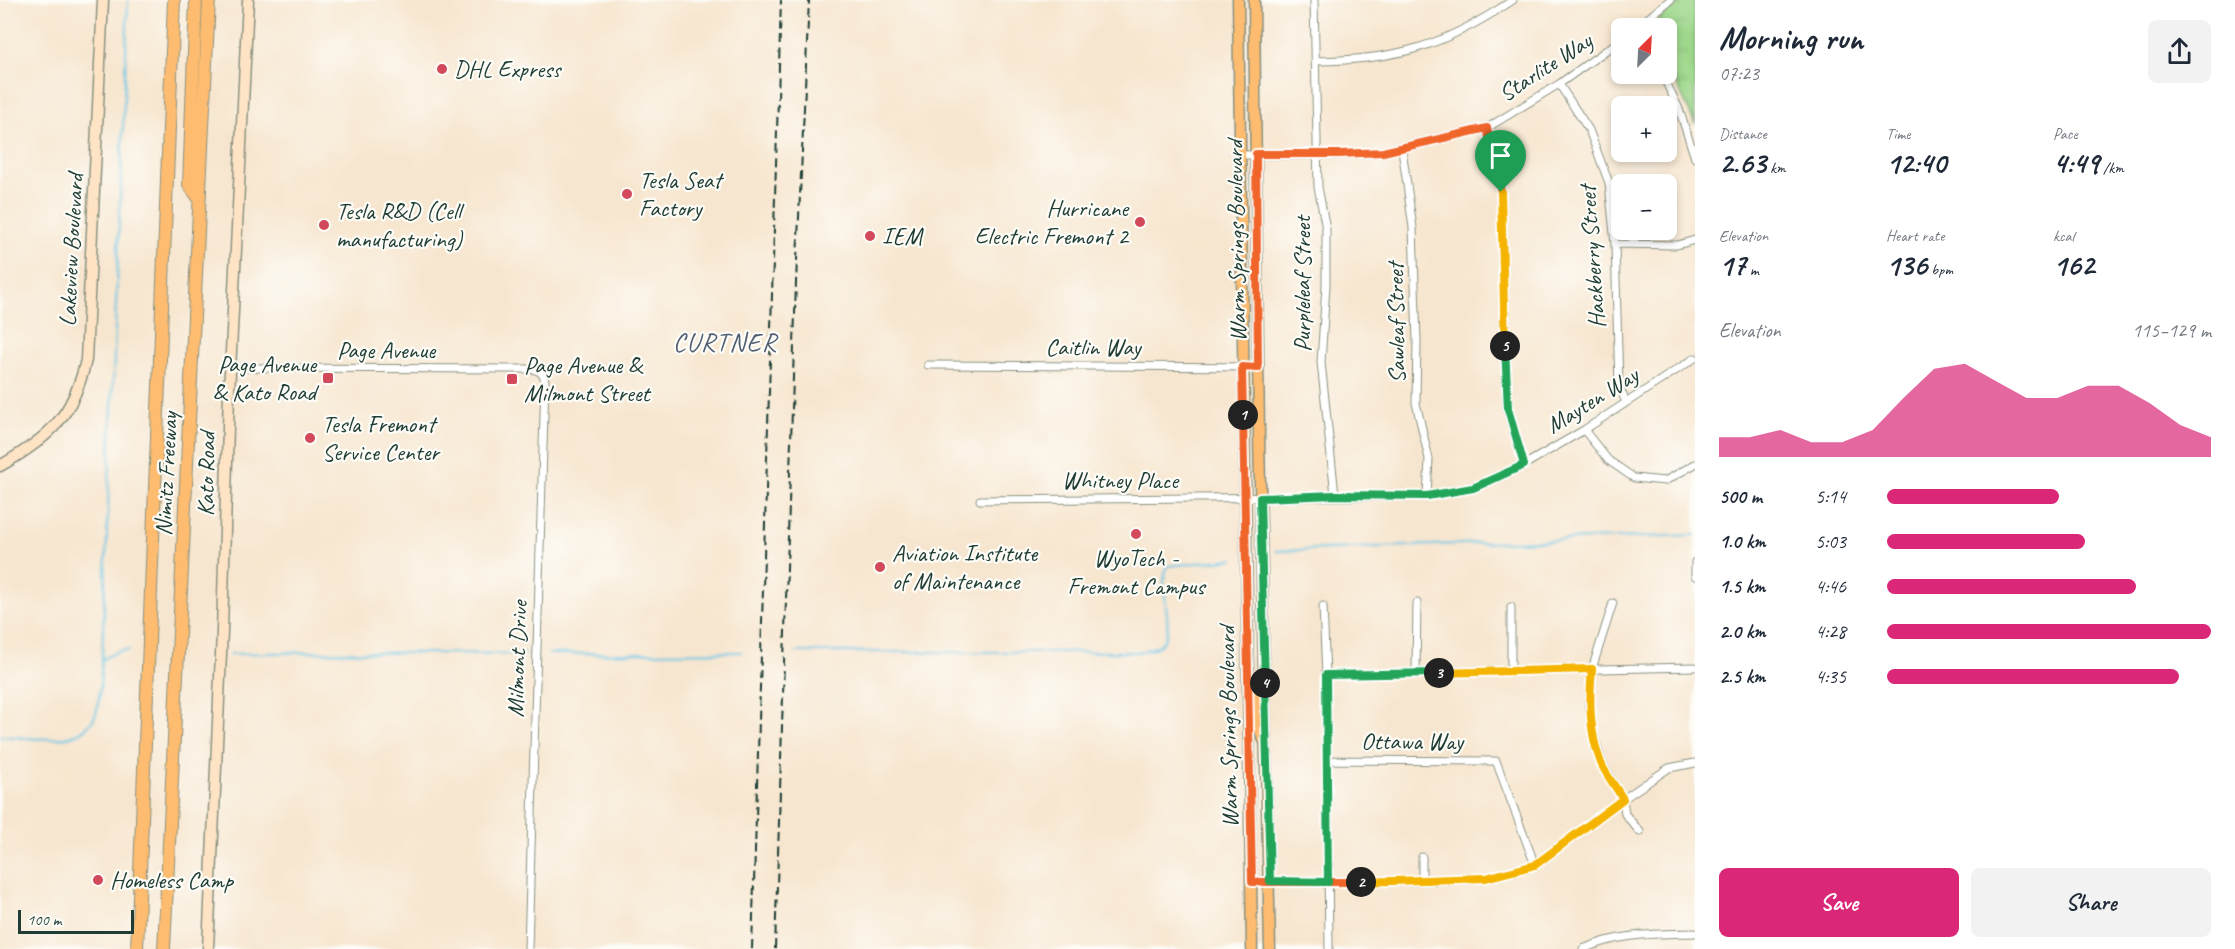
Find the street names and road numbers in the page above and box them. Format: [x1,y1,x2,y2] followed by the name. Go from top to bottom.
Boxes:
[1493,25,1599,108] street label: Starlite Way
[1219,136,1253,342] street label: Warm Springs Boulevard
[52,169,90,327] street label: Lakeview Boulevard
[1572,182,1612,329] street label: Hackberry Street
[1287,214,1317,352] street label: Purpleleaf Street
[1380,259,1412,384] street label: Sawleaf Street
[1046,332,1142,362] street label: Caitlin Way
[337,335,437,365] street label: Page Avenue
[1540,359,1645,440] street label: Mayten Way
[148,410,184,537] street label: Nimitz Freeway
[190,428,222,516] street label: Kato Road
[1062,465,1180,495] street label: Whitney Place
[500,598,534,718] street label: Milmont Drive
[1211,622,1245,828] street label: Warm Springs Boulevard
[1361,726,1465,756] street label: Ottawa Way

